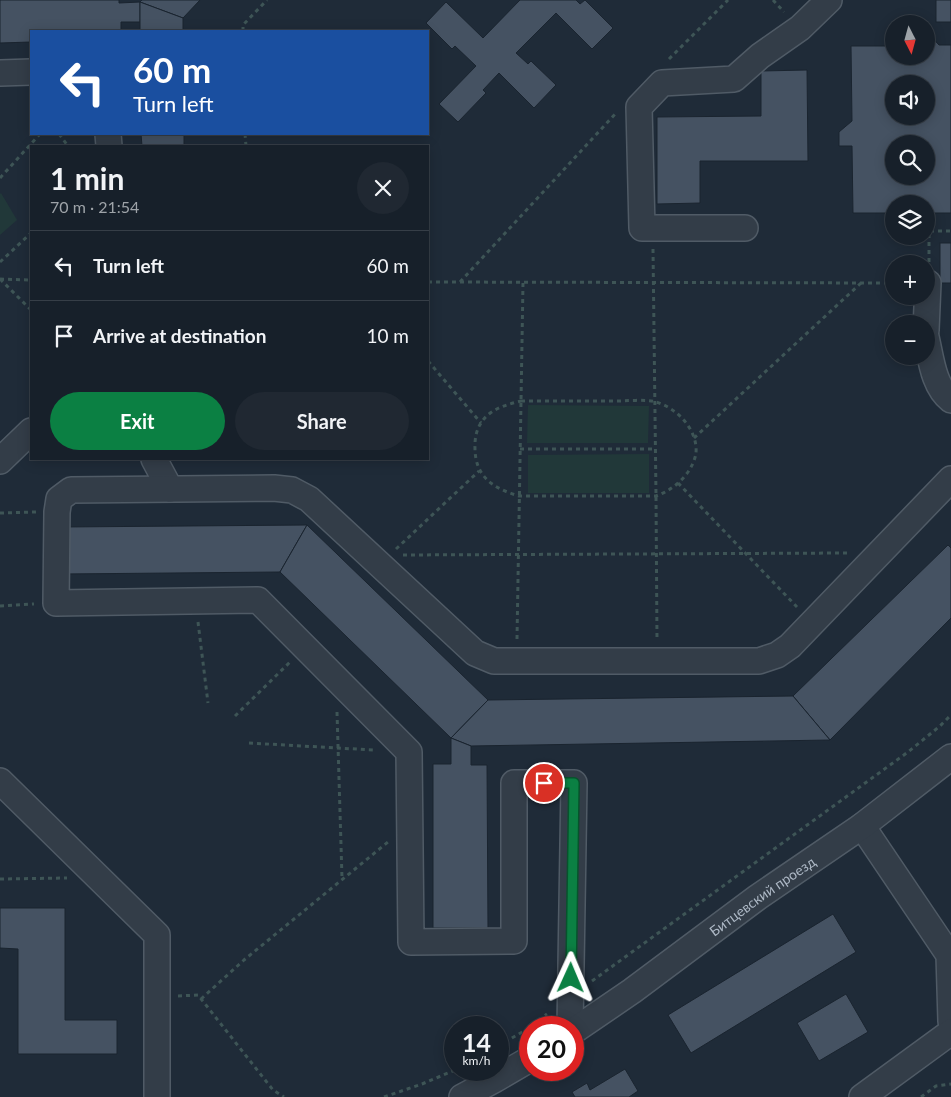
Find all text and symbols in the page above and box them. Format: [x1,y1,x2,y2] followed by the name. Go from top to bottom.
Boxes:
[885,15,935,65] north arrow
[885,15,935,365] map controls
[133,48,211,90] text: 60 m
[50,50,115,115] icon: left
[885,75,935,125] button: sound
[133,90,214,117] text: Turn left
[885,135,935,185] button: search
[50,160,124,196] text: 1 min
[357,162,409,214] button: close
[885,195,935,245] button: layers
[50,197,139,216] text: 70 m · 21:54
[50,252,78,280] icon: left
[93,254,164,277] text: Turn left
[366,254,409,277] text: 60 m
[885,255,935,305] button: +
[885,315,935,365] button: −
[50,322,78,350] icon: arrive
[93,324,266,347] text: Arrive at destination
[366,324,409,347] text: 10 m
[50,392,225,450] button: Exit
[235,392,409,450] button: Share
[523,762,565,804] pin
[530,769,558,797] icon: arrive
[706,852,819,939] street label: Битцевский проезд
[544,951,596,1003] position arrow
[519,1016,584,1081] speed limit sign: 20
[462,1027,491,1057] text: 14
[462,1053,491,1068] text: km/h

